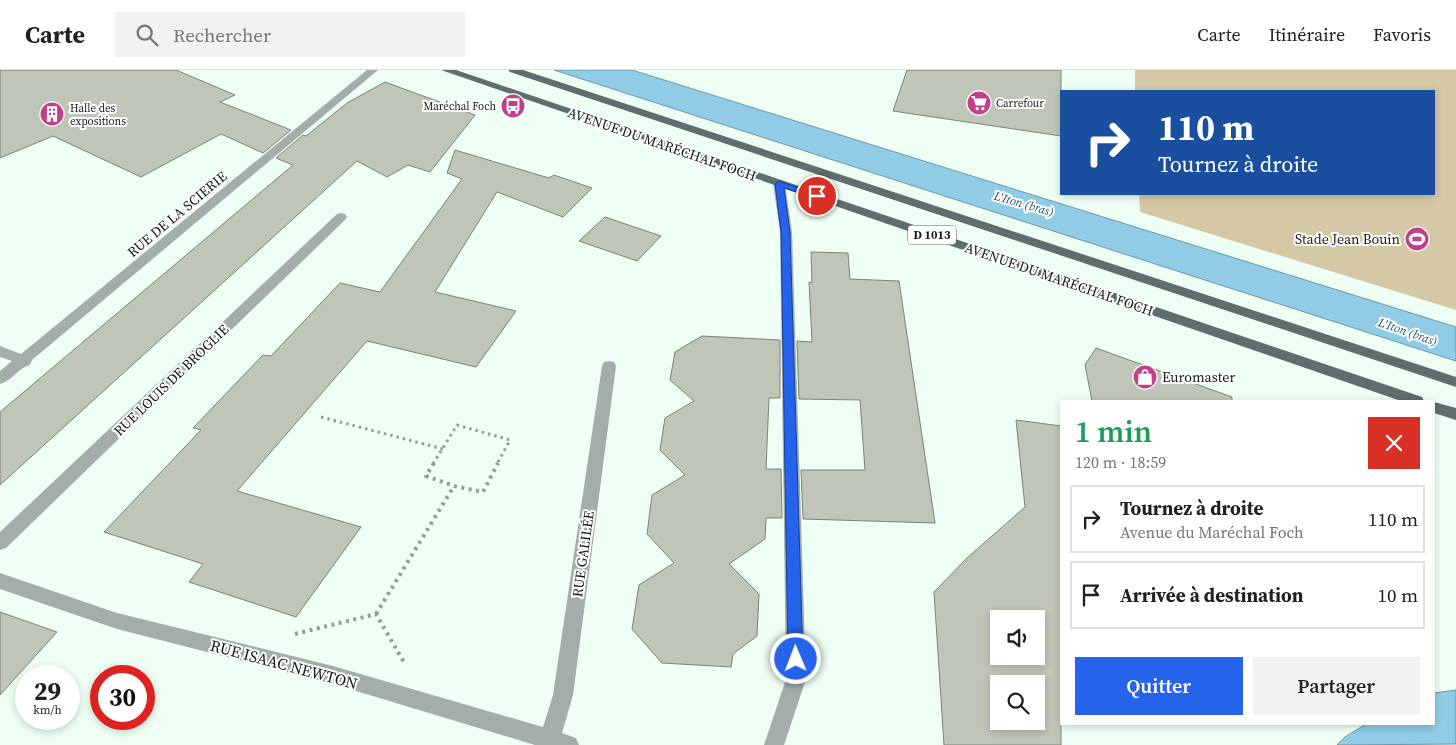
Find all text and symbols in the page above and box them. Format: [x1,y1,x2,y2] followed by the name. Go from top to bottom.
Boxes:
[115,12,465,57] search box
[25,18,85,51] text: Carte
[133,21,161,49] icon: search
[173,22,271,48] text: Rechercher
[1197,22,1241,47] text: Carte
[1269,22,1345,47] text: Itinéraire
[1373,22,1431,47] text: Favoris
[966,90,992,116] supermarket icon: Carrefour
[500,93,526,119] bus stop icon: Maréchal Foch
[996,96,1044,111] place label: Carrefour
[423,99,496,114] place label: Maréchal Foch
[39,101,65,127] building icon: Halle des expositions
[70,101,126,129] place label: Halle des expositions
[565,102,759,186] street label: AVENUE DU MARÉCHAL FOCH
[1158,104,1254,152] text: 110 m
[1075,110,1140,175] icon: right
[1158,149,1318,179] text: Tournez à droite
[123,166,231,262] street label: RUE DE LA SCIERIE
[796,175,838,217] pin
[803,182,831,210] icon: arrive
[991,188,1056,220] water label: L'Iton (bras)
[908,226,956,244] road number: D 1013
[1404,226,1430,252] sports icon: Stade Jean Bouin
[1295,229,1401,249] place label: Stade Jean Bouin
[962,237,1156,321] street label: AVENUE DU MARÉCHAL FOCH
[1375,314,1440,350] water label: L'Iton (bras)
[109,320,233,440] street label: RUE LOUIS DE BROGLIE
[1132,364,1158,390] shop icon: Euromaster
[1162,367,1235,387] place label: Euromaster
[1075,411,1152,452] text: 1 min
[1368,417,1420,469] button: close
[1075,451,1166,473] text: 120 m · 18:59
[1120,495,1263,521] text: Tournez à droite
[1077,505,1105,533] icon: right
[1368,506,1418,532] text: 110 m
[567,509,599,599] street label: RUE GALILÉE
[1120,521,1304,543] text: Avenue du Maréchal Foch
[1077,581,1105,609] icon: arrive
[1120,582,1303,608] text: Arrivée à destination
[1377,582,1418,608] text: 10 m
[990,610,1045,730] map controls
[990,610,1045,665] button: sound
[769,632,821,684] position arrow
[208,634,360,694] street label: RUE ISAAC NEWTON
[1075,657,1243,715] button: Quitter
[1253,657,1420,715] button: Partager
[90,665,155,730] speed limit sign: 30
[34,674,61,708] text: 29
[990,675,1045,730] button: search
[33,702,62,718] text: km/h

